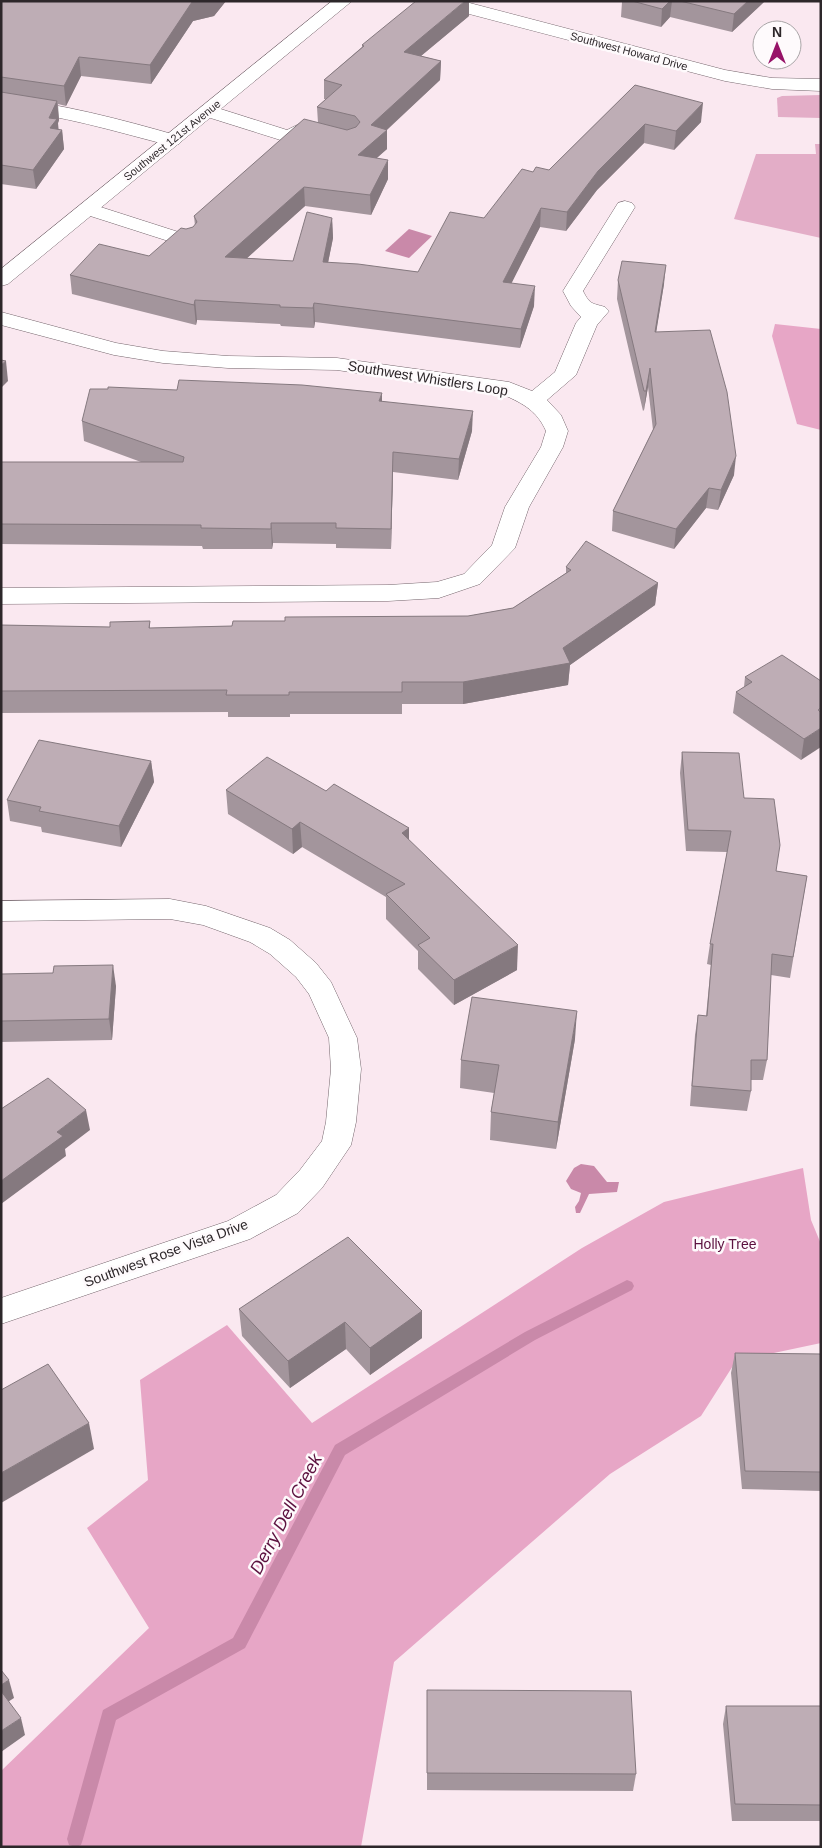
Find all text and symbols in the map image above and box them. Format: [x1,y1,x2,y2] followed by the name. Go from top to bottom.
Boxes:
[752,20,802,70] north arrow
[772,24,782,40] text: N
[569,30,689,72] street label: Southwest Howard Drive
[121,97,223,183] street label: Southwest 121st Avenue
[347,357,509,399] street label: Southwest Whistlers Loop
[82,1216,250,1290] street label: Southwest Rose Vista Drive
[693,1236,757,1252] park label: Holly Tree
[246,1450,327,1577] water label: Derry Dell Creek

